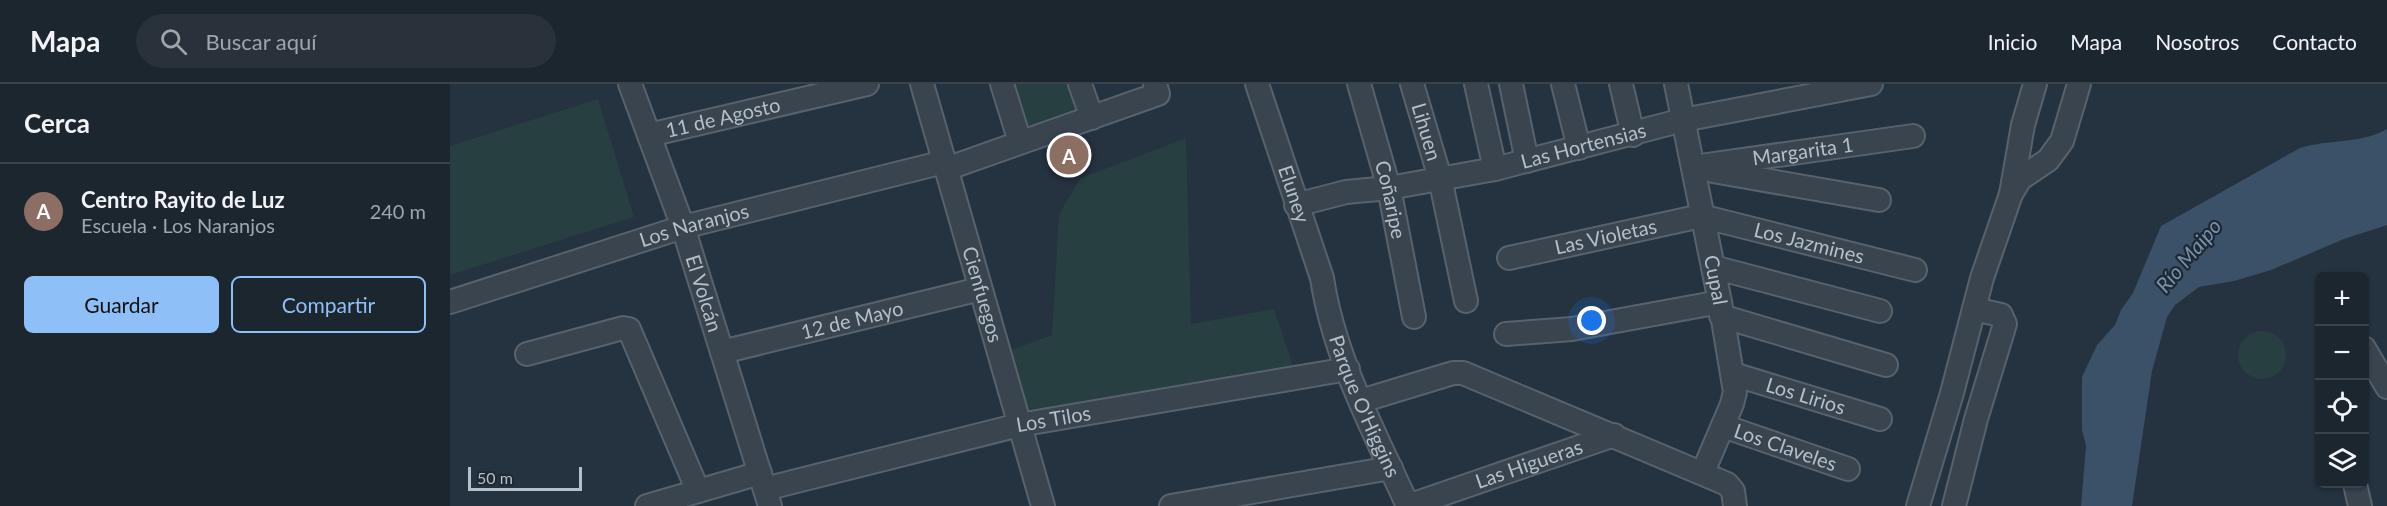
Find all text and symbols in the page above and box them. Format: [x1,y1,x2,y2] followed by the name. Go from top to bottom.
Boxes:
[136,14,556,68] search box
[30,24,100,58] text: Mapa
[157,25,190,58] icon: search
[205,28,317,55] text: Buscar aquí
[1988,29,2037,54] text: Inicio
[2070,29,2122,54] text: Mapa
[2155,29,2239,54] text: Nosotros
[2272,29,2357,54] text: Contacto
[663,92,782,142] street label: 11 de Agosto
[1407,100,1447,163] street label: Lihuen
[24,107,90,139] text: Cerca
[1518,117,1648,173] street label: Las Hortensias
[1050,132,1088,178] pin: A
[1751,132,1855,169] street label: Margarita 1
[1371,157,1412,241] street label: Coñaripe
[1274,162,1316,226] street label: Eluney
[81,186,285,213] text: Centro Rayito de Luz
[636,198,751,251] street label: Los Naranjos
[37,199,50,223] text: A
[370,199,426,223] text: 240 m
[81,213,275,237] text: Escuela · Los Naranjos
[1552,213,1659,259] street label: Las Violetas
[2150,213,2226,297] water label: Río Maipo
[1752,217,1867,268] street label: Los Jazmines
[958,243,1008,345] street label: Cienfuegos
[681,252,728,335] street label: El Volcán
[1700,253,1733,307] street label: Cupal
[2315,272,2369,488] map controls
[2315,272,2369,326] button: +
[24,276,219,333] button: Guardar
[231,276,426,333] button: Compartir
[798,295,906,343] street label: 12 de Mayo
[1577,306,1606,335] your location
[2315,326,2369,380] button: −
[1325,332,1406,481] street label: Parque O'Higgins
[1763,372,1849,419] street label: Los Lirios
[2315,380,2369,434] button: locate
[1014,400,1093,436] street label: Los Tilos
[1731,418,1840,475] street label: Los Claveles
[1472,434,1585,493] street label: Las Higueras
[2315,434,2369,488] button: layers
[468,464,582,492] scale bar
[477,468,513,487] text: 50 m

